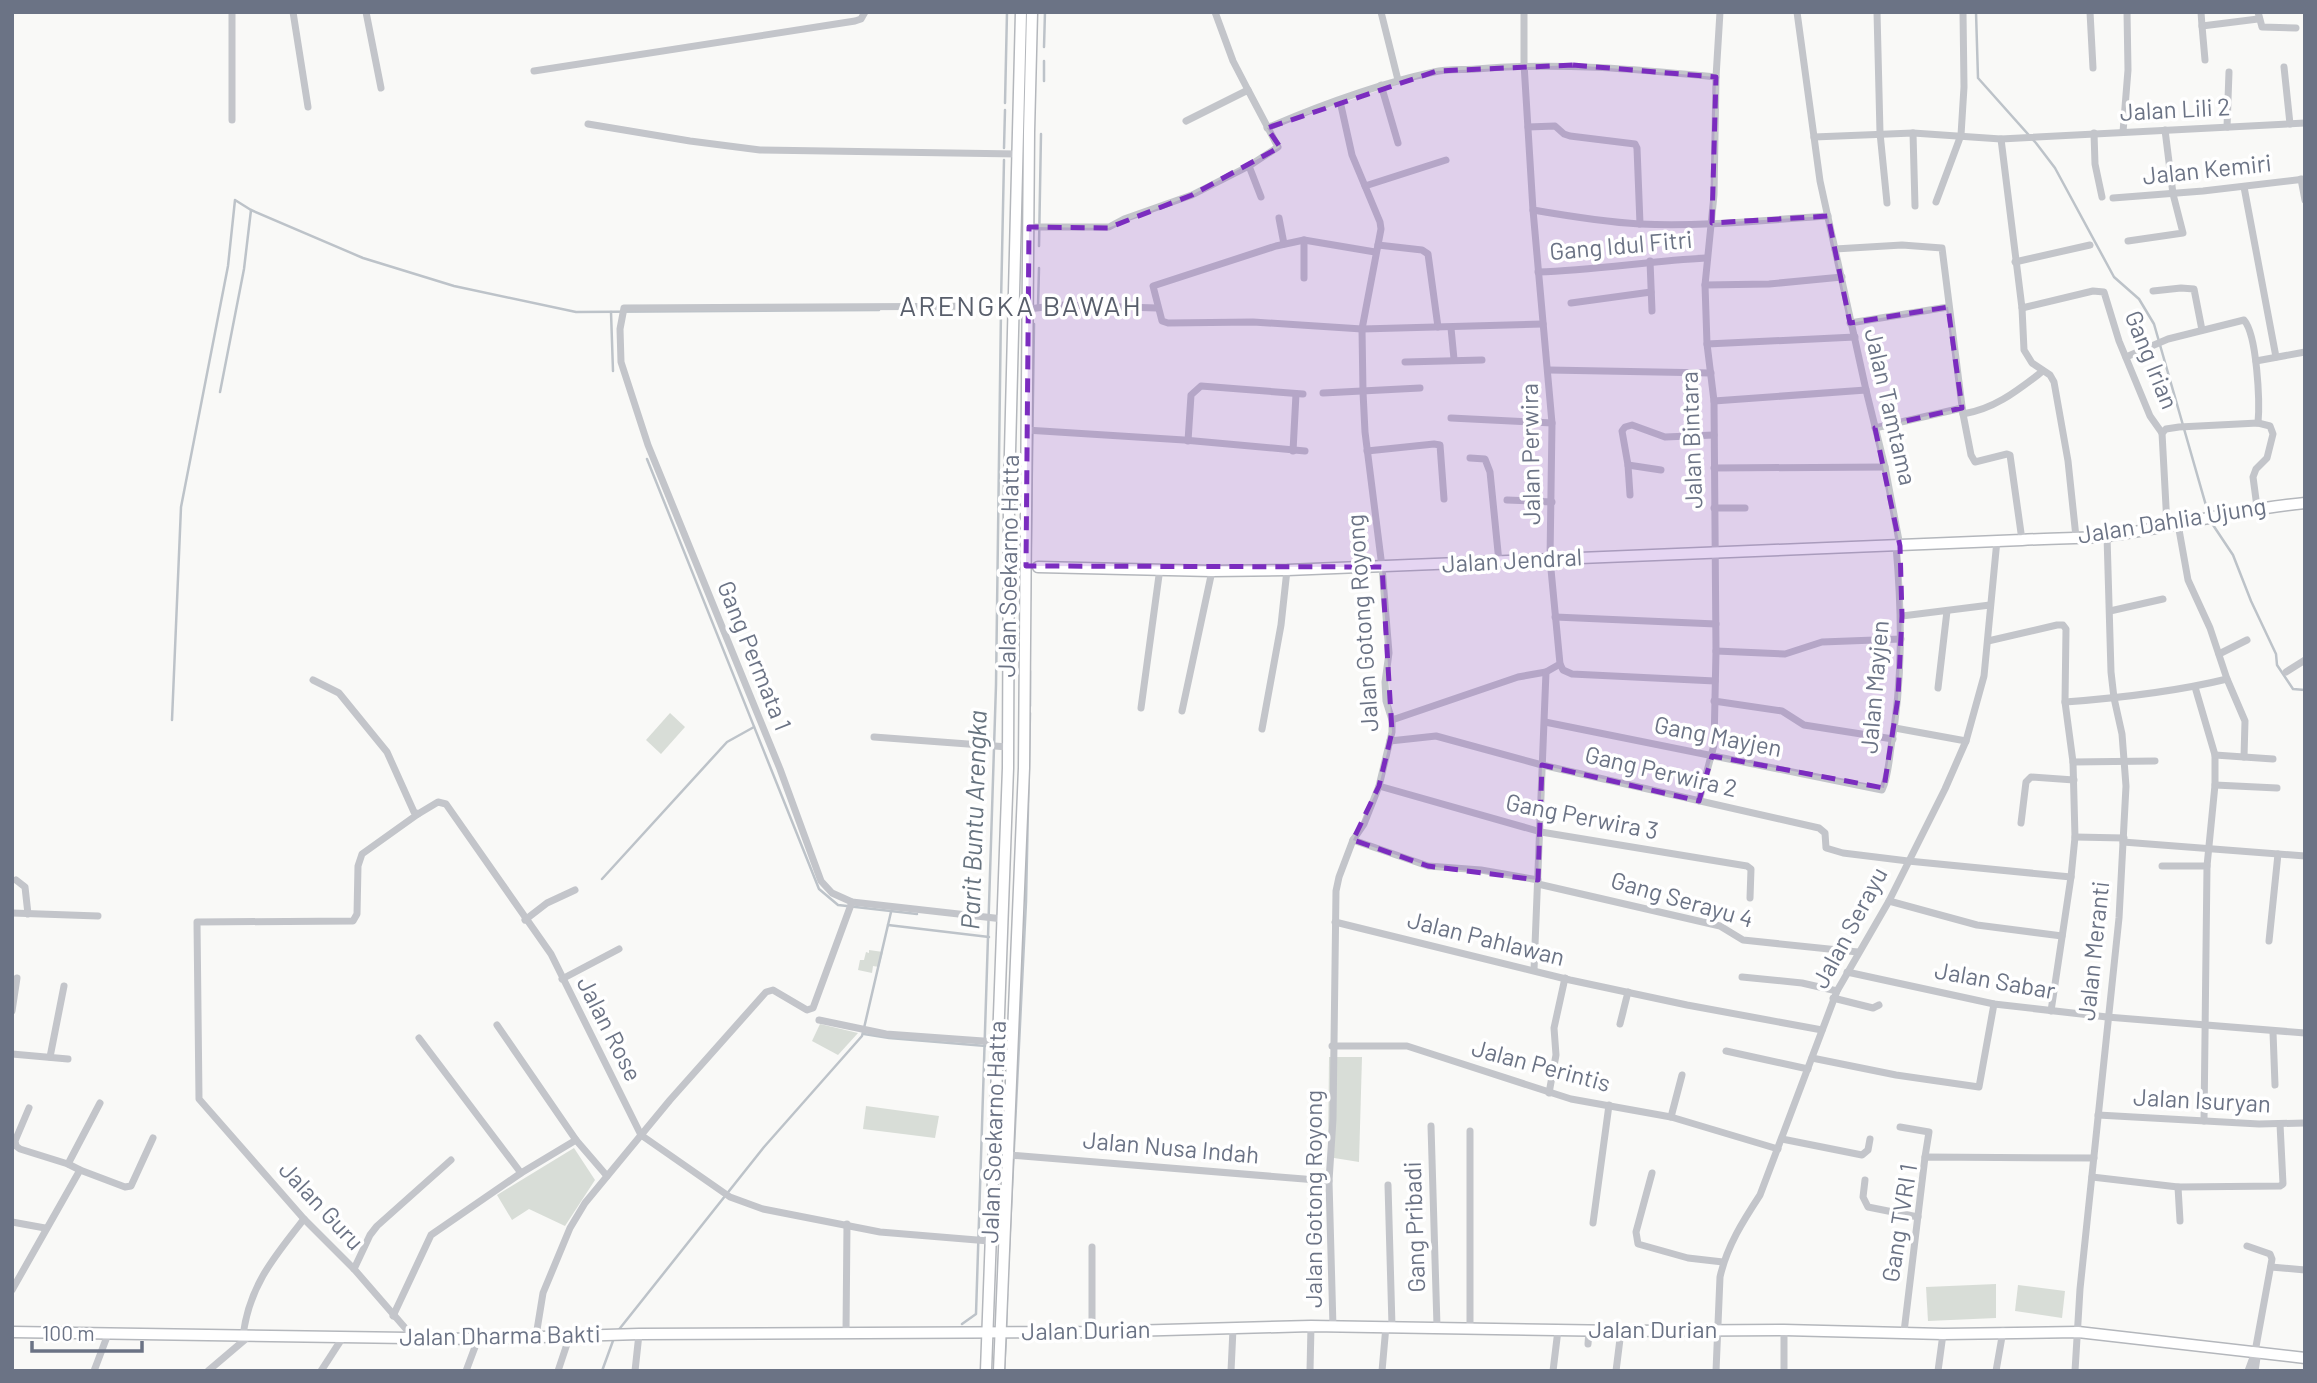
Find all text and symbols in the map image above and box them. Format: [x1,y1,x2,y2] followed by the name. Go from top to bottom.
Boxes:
[2119,91,2231,126] street label: Jalan Lili 2
[2141,147,2273,190] street label: Jalan Kemiri
[1548,224,1693,265] street label: Gang Idul Fitri
[899,288,1143,322] district label: ARENGKA BAWAH
[2120,306,2185,413] street label: Gang Irian
[1859,325,1924,488] street label: Jalan Tamtama
[1674,371,1707,509] street label: Jalan Bintara
[1514,383,1545,525] street label: Jalan Perwira
[991,454,1024,677] street label: Jalan Soekarno Hatta
[2076,490,2268,549] street label: Jalan Dahlia Ujung
[1339,513,1384,733] street label: Jalan Gotong Royong
[1441,541,1583,578] street label: Jalan Jendral
[712,576,799,735] street label: Gang Permata 1
[1853,619,1894,755] street label: Jalan Mayjen
[1652,709,1785,762] street label: Gang Mayjen
[953,710,992,930] water label: Parit Buntu Arengka
[1582,739,1740,802] street label: Gang Perwira 2
[1503,787,1661,845] street label: Gang Perwira 3
[1805,862,1893,993] street label: Jalan Serayu
[1608,864,1757,933] street label: Gang Serayu 4
[2071,880,2114,1022] street label: Jalan Meranti
[1405,904,1568,971] street label: Jalan Pahlawan
[1933,955,2058,1004] street label: Jalan Sabar
[572,971,649,1086] street label: Jalan Rose
[974,1020,1011,1244] street label: Jalan Soekarno Hatta
[1469,1032,1614,1097] street label: Jalan Perintis
[2133,1081,2272,1118] street label: Jalan Isuryan
[1298,1090,1327,1308] street label: Jalan Gotong Royong
[1082,1124,1260,1169] street label: Jalan Nusa Indah
[274,1155,370,1255] street label: Jalan Guru
[1397,1161,1430,1293] street label: Gang Pribadi
[1875,1162,1922,1284] street label: Gang TVRI 1
[32,1310,142,1354] scale bar
[1021,1314,1151,1345] street label: Jalan Durian
[1588,1314,1718,1343] street label: Jalan Durian
[399,1318,601,1351] street label: Jalan Dharma Bakti
[42,1320,95,1345] text: 100 m

